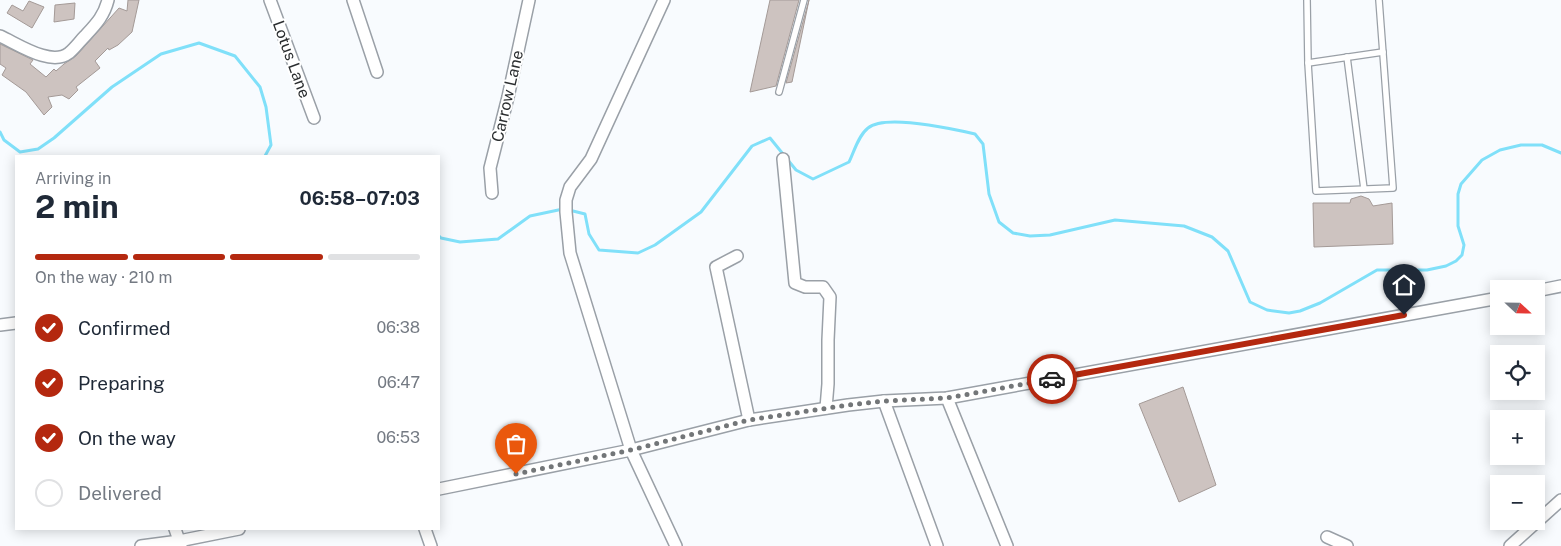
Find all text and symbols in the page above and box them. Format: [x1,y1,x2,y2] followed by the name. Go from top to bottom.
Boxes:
[269,18,314,101] street label: Lotus Lane
[488,48,527,144] street label: Carrow Lane
[35,169,111,188] text: Arriving in
[300,187,420,209] text: 06:58–07:03
[35,188,119,225] text: 2 min
[1383,264,1425,315] pin
[35,268,172,287] text: On the way · 210 m
[1390,271,1418,299] icon: home
[1490,280,1545,335] north arrow
[1490,280,1545,530] map controls
[35,314,63,342] icon: check
[78,317,171,339] text: Confirmed
[376,318,420,337] text: 06:38
[1490,345,1545,400] button: locate
[1027,354,1077,404] courier
[1038,365,1066,393] icon: car
[35,369,63,397] icon: check
[78,372,165,394] text: Preparing
[377,373,420,392] text: 06:47
[1490,410,1545,465] button: +
[495,423,537,474] pin
[35,424,63,452] icon: check
[78,427,176,449] text: On the way
[376,428,420,447] text: 06:53
[502,430,530,458] icon: bag
[1490,475,1545,530] button: −
[78,482,162,504] text: Delivered

